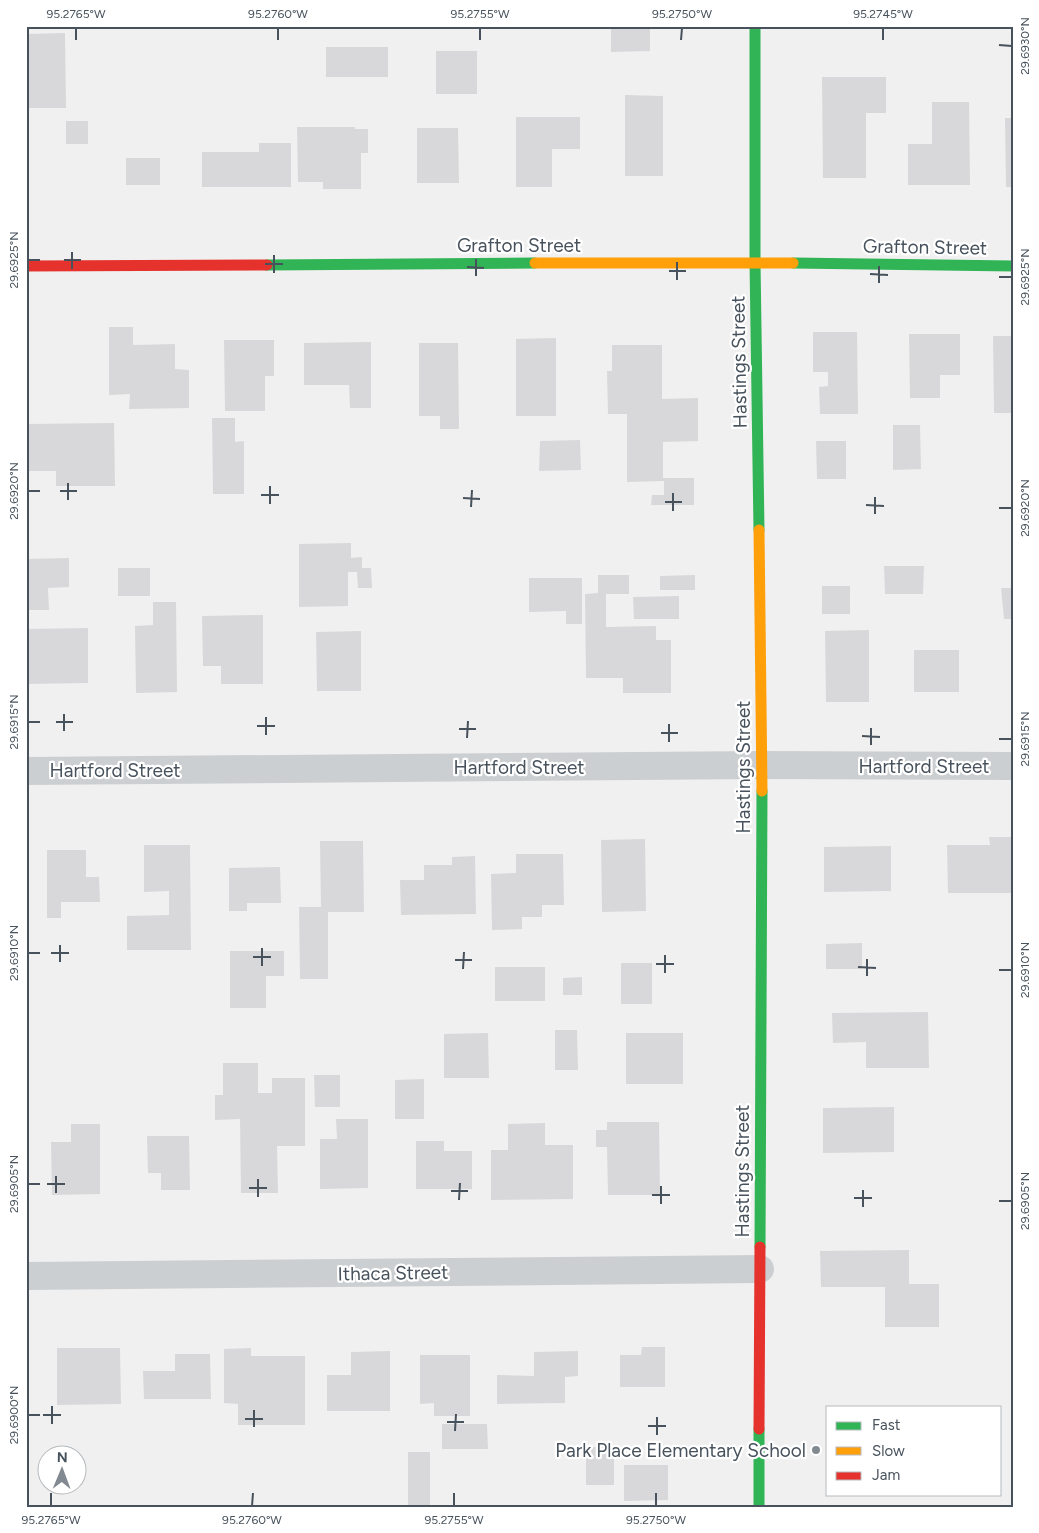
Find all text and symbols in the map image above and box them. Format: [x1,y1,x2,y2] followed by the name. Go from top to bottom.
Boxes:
[47,7,106,21] text: 95.2765°W
[248,7,308,21] text: 95.2760°W
[450,7,510,21] text: 95.2755°W
[652,7,712,21] text: 95.2750°W
[853,7,913,21] text: 95.2745°W
[1018,17,1032,75] text: 29.6930°N
[7,232,21,288] text: 29.6925°N
[457,234,581,257] street label: Grafton Street
[863,234,987,260] street label: Grafton Street
[1018,249,1032,305] text: 29.6925°N
[726,295,752,429] street label: Hastings Street
[7,462,21,520] text: 29.6920°N
[1018,479,1032,537] text: 29.6920°N
[7,694,21,750] text: 29.6915°N
[732,701,755,833] street label: Hastings Street
[1018,711,1032,767] text: 29.6915°N
[859,755,989,778] street label: Hartford Street
[454,756,584,779] street label: Hartford Street
[50,759,180,782] street label: Hartford Street
[7,925,21,981] text: 29.6910°N
[1018,942,1032,998] text: 29.6910°N
[731,1105,754,1237] street label: Hastings Street
[7,1155,21,1213] text: 29.6905°N
[1018,1172,1032,1230] text: 29.6905°N
[338,1261,448,1285] street label: Ithaca Street
[7,1386,21,1444] text: 29.6900°N
[826,1406,1002,1496] legend
[872,1416,901,1434] text: Fast
[555,1439,806,1462] place label: Park Place Elementary School
[872,1442,905,1460] text: Slow
[810,1444,822,1456] marker: Park Place Elementary School
[38,1446,88,1496] north arrow
[57,1449,68,1466] text: N
[872,1466,900,1484] text: Jam
[22,1513,81,1527] text: 95.2765°W
[222,1513,282,1527] text: 95.2760°W
[424,1513,484,1527] text: 95.2755°W
[626,1513,686,1527] text: 95.2750°W

